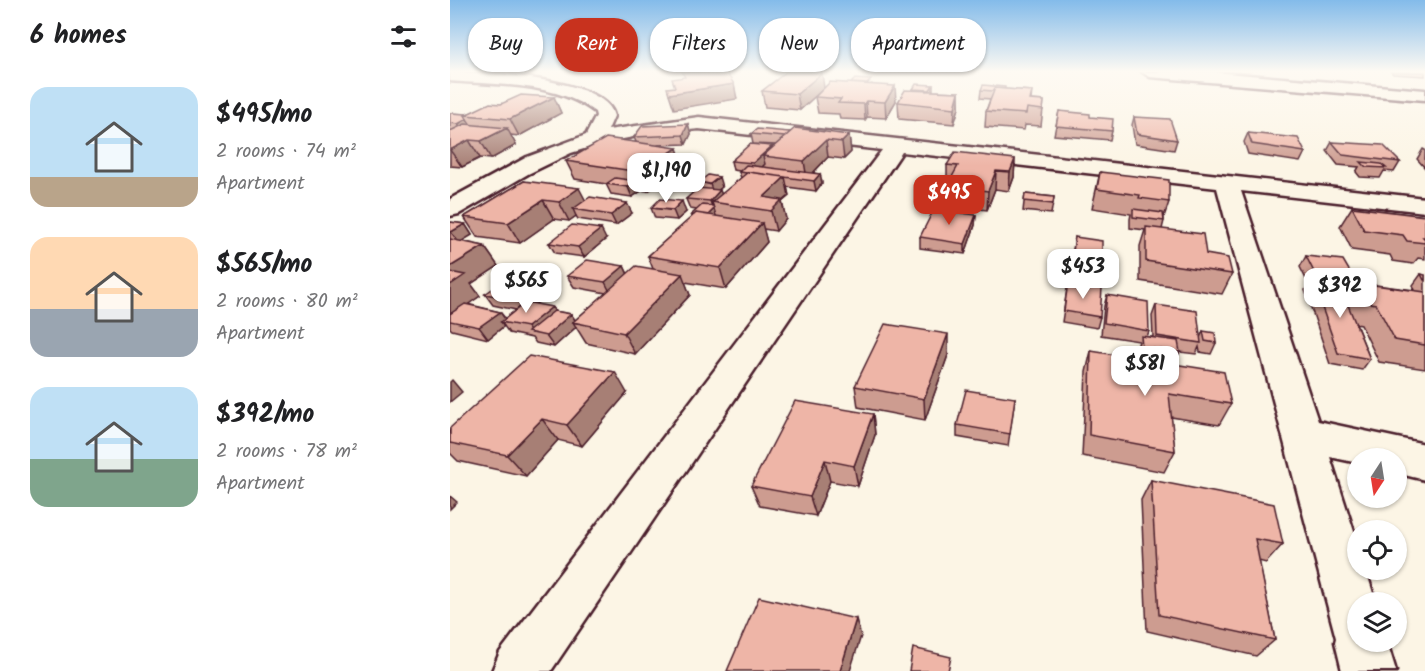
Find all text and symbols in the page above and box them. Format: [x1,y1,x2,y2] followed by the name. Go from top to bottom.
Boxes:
[30,15,127,57] text: 6 homes
[468,18,543,72] chip: Buy
[555,18,638,72] chip: Rent
[650,18,747,72] chip: Filters
[759,18,839,72] chip: New
[851,18,986,72] chip: Apartment
[387,20,420,53] icon: filters
[216,94,312,136] text: $495/mo
[78,111,150,183] icon: home
[216,136,356,168] text: 2 rooms · 74 m²
[617,153,715,204] pin: $1,190
[641,156,691,188] text: $1,190
[216,168,305,200] text: Apartment
[913,175,985,226] pin: $495
[928,178,970,210] text: $495
[216,244,312,286] text: $565/mo
[1047,249,1119,300] pin: $453
[1061,252,1105,284] text: $453
[78,261,150,333] icon: home
[490,263,562,314] pin: $565
[505,266,547,298] text: $565
[1304,268,1376,319] pin: $392
[1318,271,1362,303] text: $392
[216,286,358,318] text: 2 rooms · 80 m²
[216,318,305,350] text: Apartment
[1109,346,1181,397] pin: $581
[1125,349,1165,381] text: $581
[216,394,314,436] text: $392/mo
[78,411,150,483] icon: home
[216,436,357,468] text: 2 rooms · 78 m²
[1347,448,1407,508] north arrow
[1347,448,1407,652] map controls
[216,468,305,500] text: Apartment
[1347,520,1407,580] button: locate
[1347,592,1407,652] button: layers

